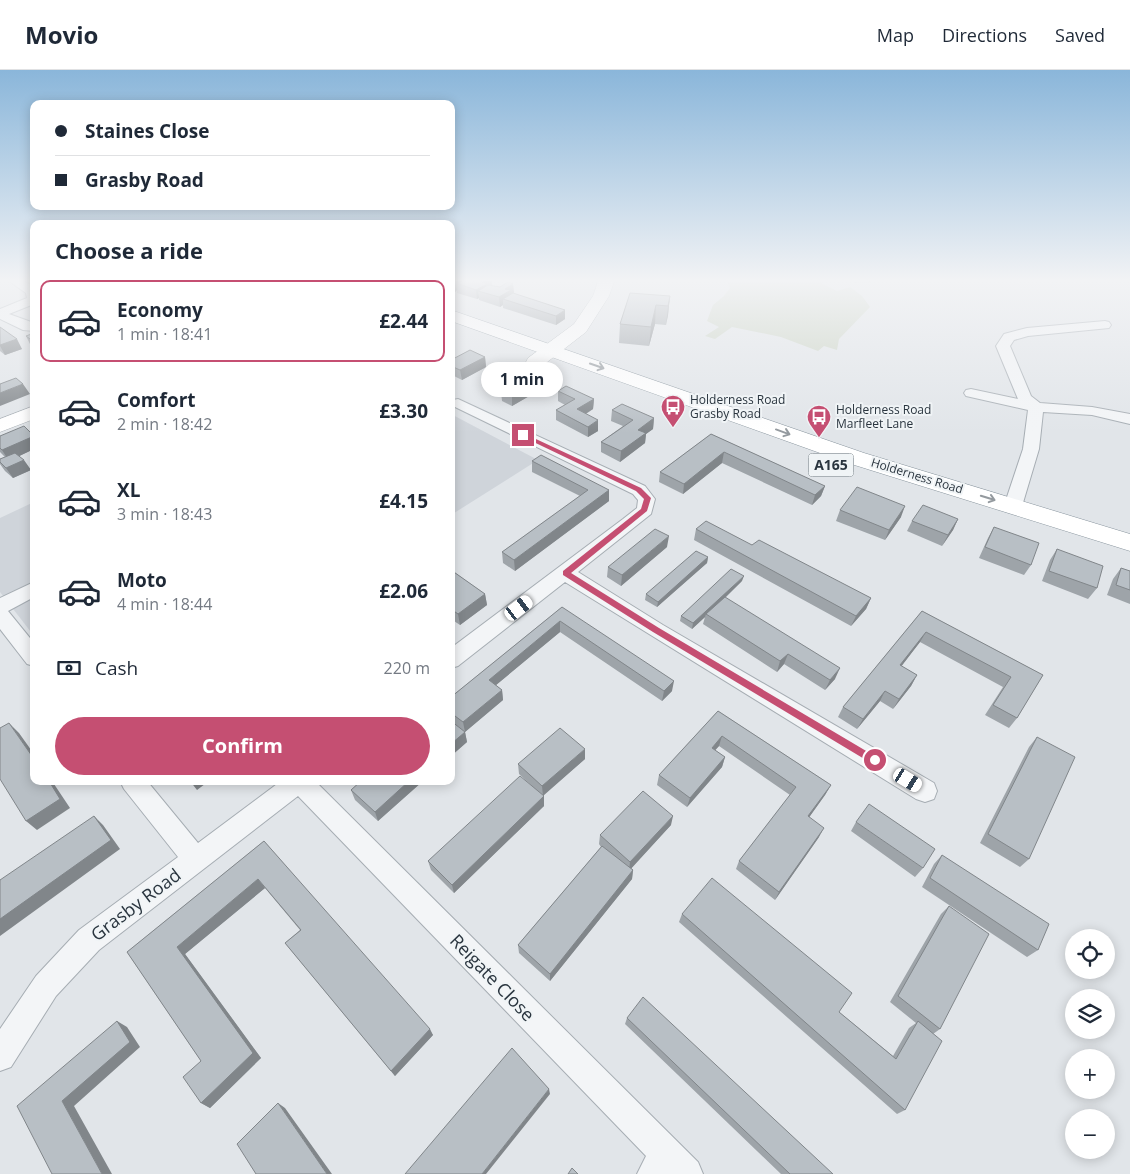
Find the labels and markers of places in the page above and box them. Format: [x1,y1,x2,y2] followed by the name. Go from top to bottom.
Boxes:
[690,391,785,422] place label: Holderness Road Grasby Road
[660,394,686,428] bus stop icon: Holderness Road Grasby Road
[836,401,931,432] place label: Holderness Road Marfleet Lane
[806,404,832,438] bus stop icon: Holderness Road Marfleet Lane

